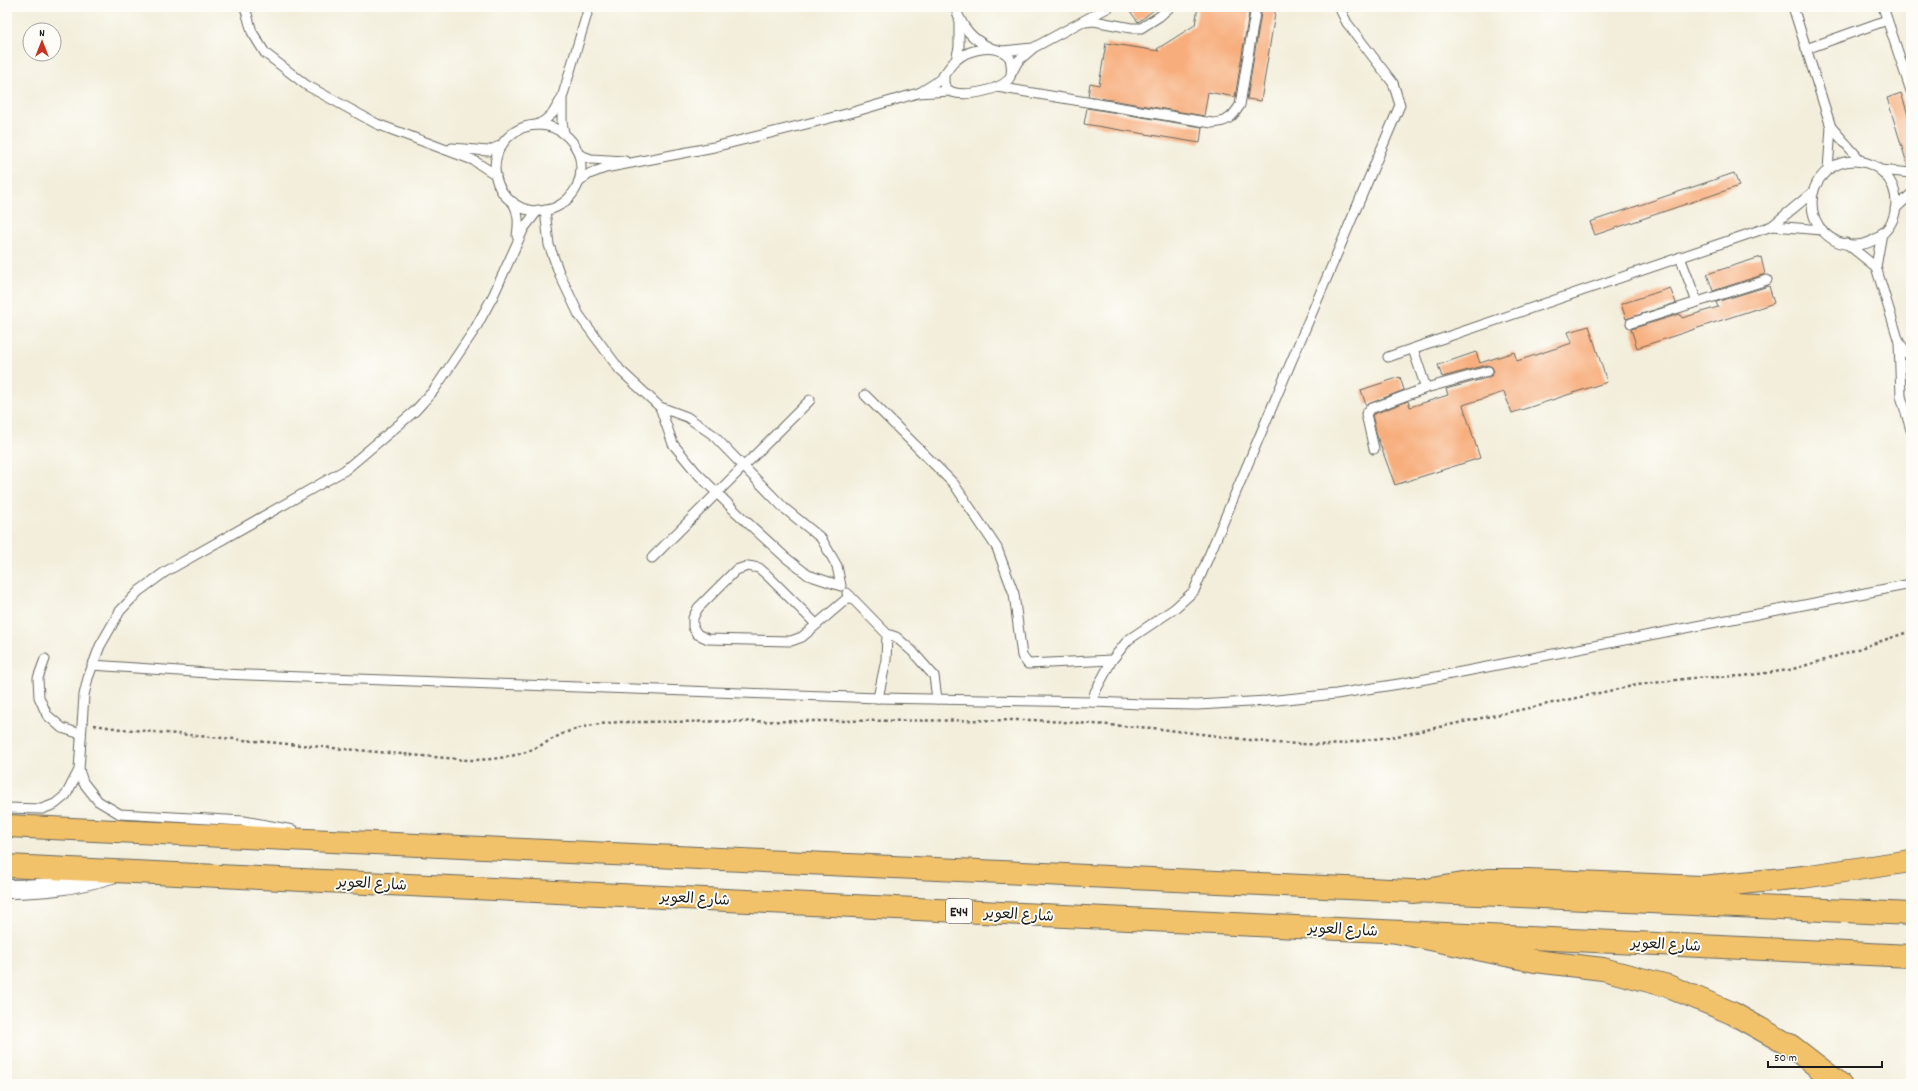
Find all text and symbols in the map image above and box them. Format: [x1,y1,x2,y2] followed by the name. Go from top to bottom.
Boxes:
[22,22,62,62] north arrow
[39,26,45,42] text: N
[335,872,407,898] street label: شارع العوير
[658,887,730,913] street label: شارع العوير
[946,899,972,923] road number: E44
[982,903,1054,929] street label: شارع العوير
[1306,918,1378,944] street label: شارع العوير
[1629,933,1701,959] street label: شارع العوير
[1768,1043,1882,1069] scale bar
[1774,1050,1797,1067] text: 50 m

